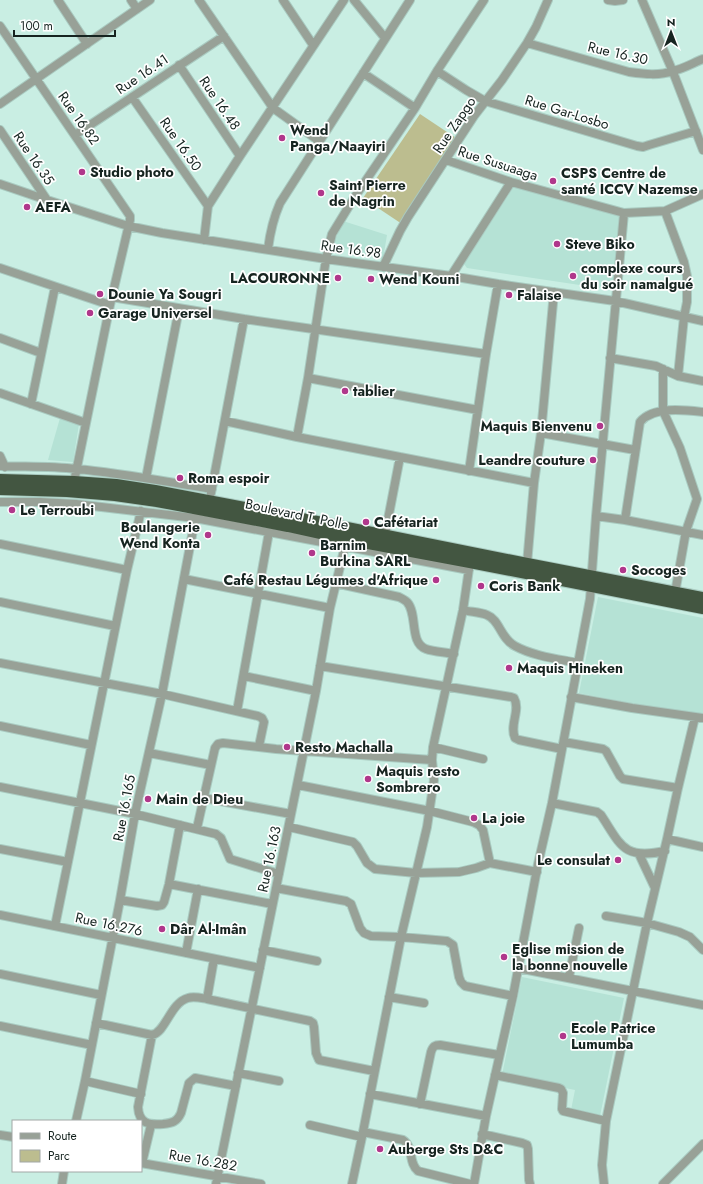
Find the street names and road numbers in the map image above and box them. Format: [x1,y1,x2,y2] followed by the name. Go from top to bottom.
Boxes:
[586,36,650,70] street label: Rue 16.30
[112,49,172,99] street label: Rue 16.41
[195,72,245,134] street label: Rue 16.48
[53,87,105,149] street label: Rue 16.82
[522,90,612,134] street label: Rue Gar-Losbo
[428,92,481,157] street label: Rue Zapgo
[155,113,207,175] street label: Rue 16.50
[9,127,59,189] street label: Rue 16.35
[456,141,540,185] street label: Rue Susuaaga
[319,235,383,263] street label: Rue 16.98
[244,493,350,535] street label: Boulevard T. Polle
[108,773,140,843] street label: Rue 16.165
[252,824,286,894] street label: Rue 16.163
[73,907,145,941] street label: Rue 16.276
[167,1144,239,1176] street label: Rue 16.282

